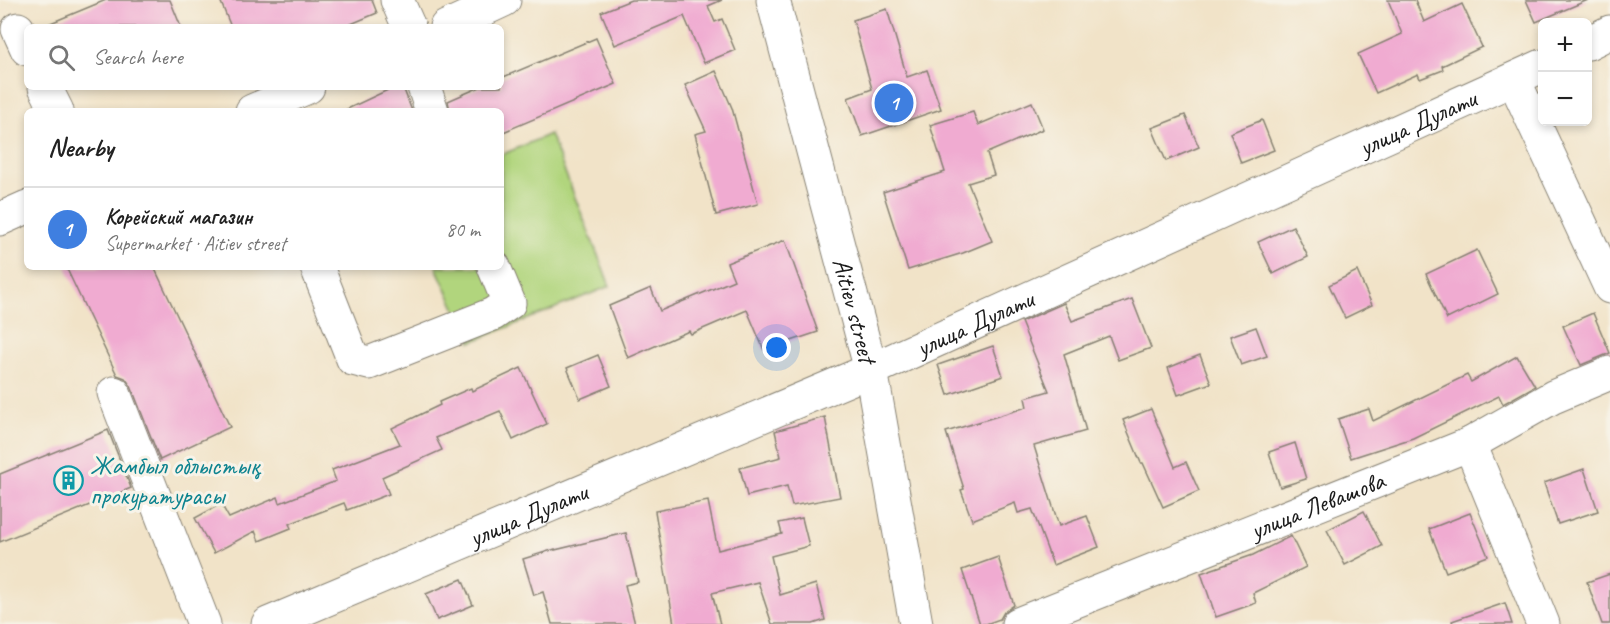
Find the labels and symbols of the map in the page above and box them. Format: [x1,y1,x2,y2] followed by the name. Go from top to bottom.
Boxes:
[874,80,914,126] pin: 1
[1352,81,1484,165] street label: улица Дулати
[825,254,885,370] street label: Aitiev street
[909,282,1041,365] street label: улица Дулати
[762,333,791,362] your location
[90,449,262,512] place label: Жамбыл облыстық прокуратурасы
[1244,463,1391,548] street label: улица Левашова
[53,464,85,496] building icon: Жамбыл облыстық прокуратурасы
[462,474,595,555] street label: улица Дулати

